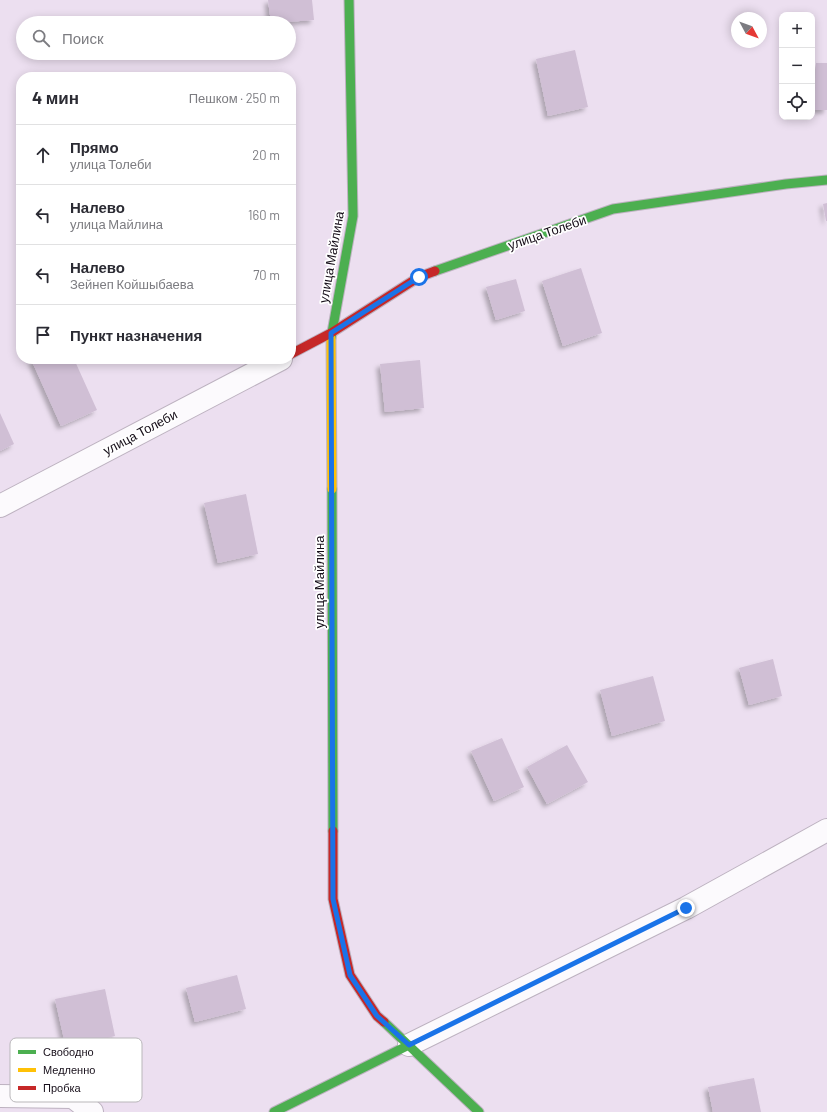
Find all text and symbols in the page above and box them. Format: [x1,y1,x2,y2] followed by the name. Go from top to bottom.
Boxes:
[731,12,767,48] north arrow
[779,12,815,120] map controls
[779,12,815,48] button: +
[16,16,296,60] search box
[30,27,52,49] icon: search
[62,29,104,47] text: Поиск
[779,48,815,84] button: −
[779,84,815,120] button: locate
[32,87,79,107] text: 4 мин
[189,90,280,106] text: Пешком · 250 m
[70,138,119,156] text: Прямо
[32,144,54,166] icon: ahead
[252,147,280,163] text: 20 m
[70,156,152,172] text: улица Толеби
[70,198,125,216] text: Налево
[32,204,54,226] icon: left
[248,207,280,223] text: 160 m
[315,209,347,304] street label: улица Майлина
[506,211,588,253] street label: улица Толеби
[70,216,163,232] text: улица Майлина
[70,258,125,276] text: Налево
[32,264,54,286] icon: left
[253,267,280,283] text: 70 m
[410,268,428,286] route start
[70,276,194,292] text: Зейнеп Койшыбаева
[32,324,54,346] icon: arrive
[70,326,202,344] text: Пункт назначения
[100,406,180,458] street label: улица Толеби
[311,535,327,629] street label: улица Майлина
[677,899,695,917] route end
[10,1038,142,1102] legend
[43,1045,94,1058] text: Свободно
[43,1063,95,1076] text: Медленно
[43,1081,81,1094] text: Пробка

